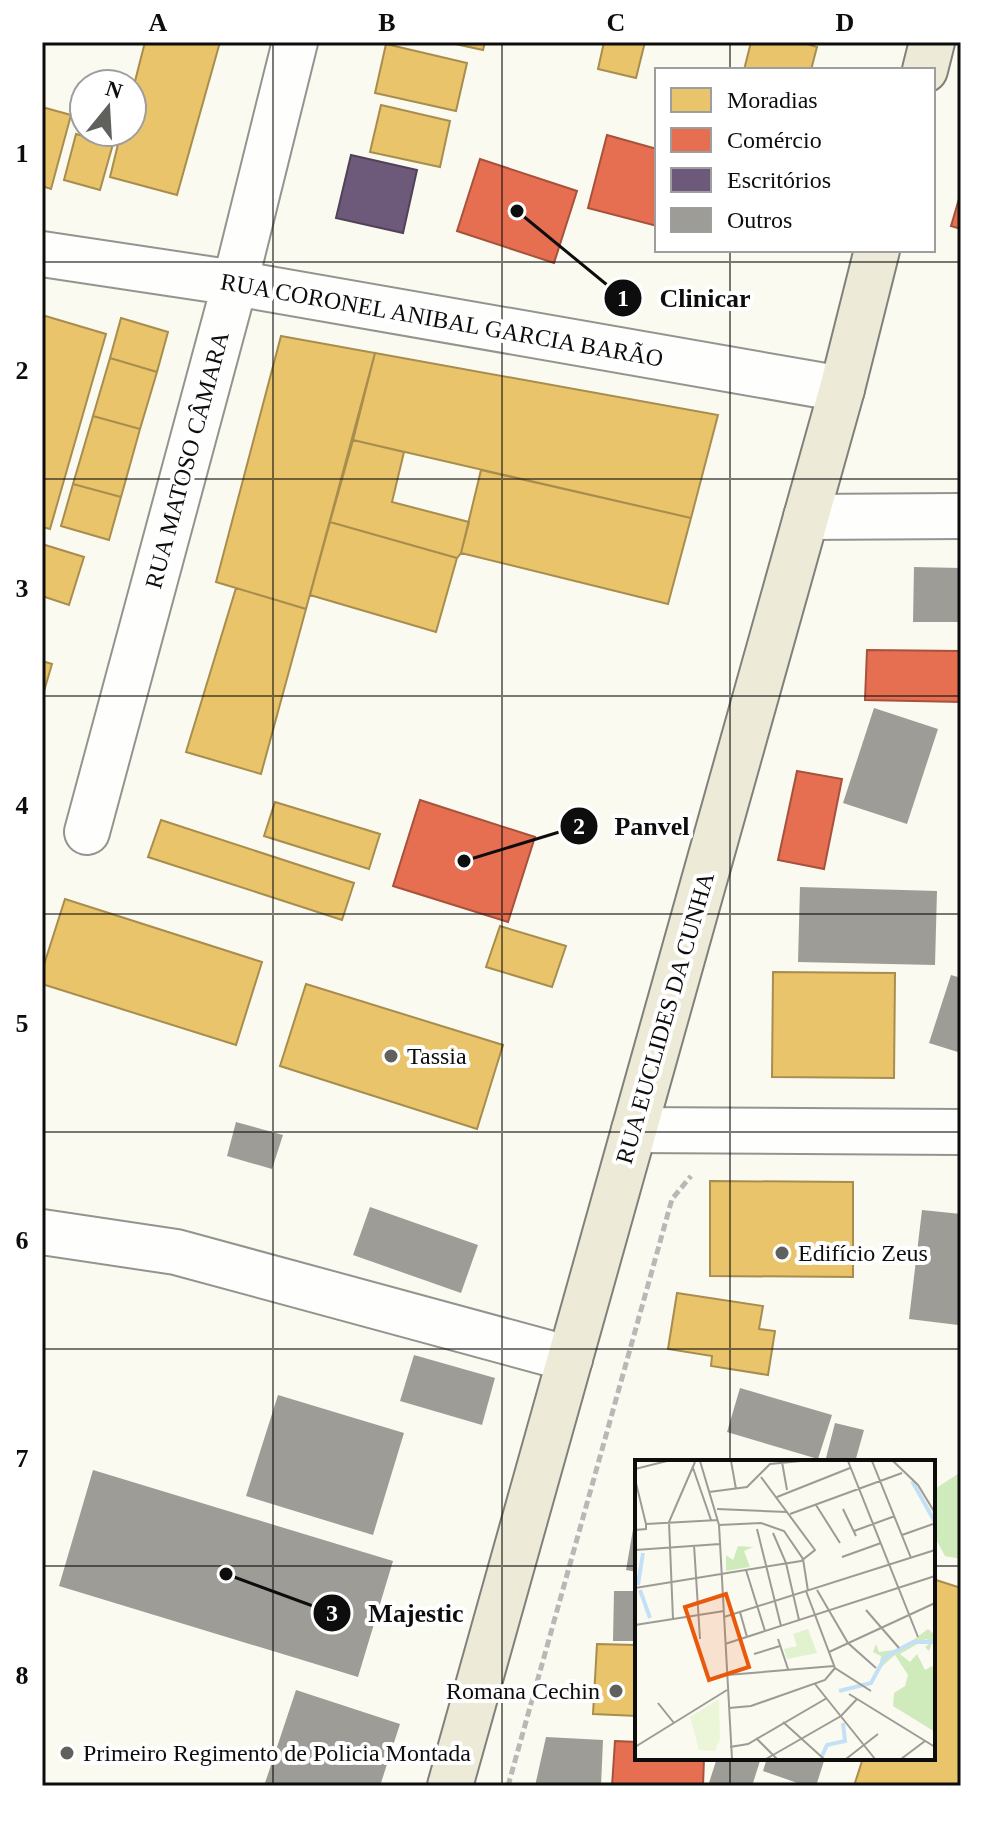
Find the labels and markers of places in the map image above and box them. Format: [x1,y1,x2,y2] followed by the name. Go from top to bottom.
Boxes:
[603,273,766,323] callout: Clinicar
[559,801,706,851] callout: Panvel
[407,1043,467,1069] place label: Tassia
[382,1047,400,1065] marker: Tassia
[798,1240,928,1266] place label: Edifício Zeus
[773,1244,791,1262] marker: Edifício Zeus
[312,1588,480,1638] callout: Majestic
[446,1678,600,1704] place label: Romana Cechin
[607,1682,625,1700] marker: Romana Cechin
[83,1740,471,1766] place label: Primeiro Regimento de Policia Montada
[58,1744,76,1762] marker: Primeiro Regimento de Policia Montada

